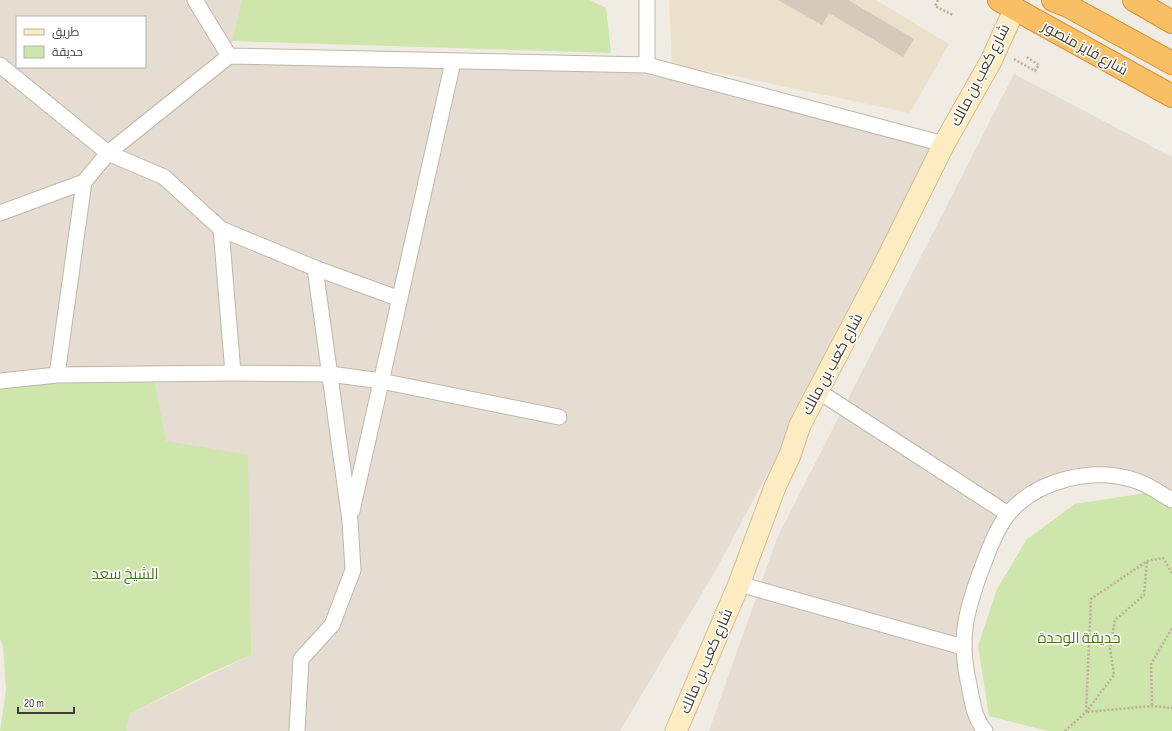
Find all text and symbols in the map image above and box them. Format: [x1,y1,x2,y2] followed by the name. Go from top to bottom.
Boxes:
[16,16,146,68] legend
[1037,17,1131,81] street label: شارع فايز منصور
[946,21,1015,130] street label: شارع كعب بن مالك
[52,25,80,40] text: طريق
[52,45,83,60] text: حديقة
[798,310,868,419] street label: شارع كعب بن مالك
[91,565,159,585] park label: الشيخ سعد
[676,606,738,717] street label: شارع كعب بن مالك
[1038,629,1120,648] park label: حديقة الوحدة
[18,689,74,715] scale bar
[24,696,44,711] text: 20 m

